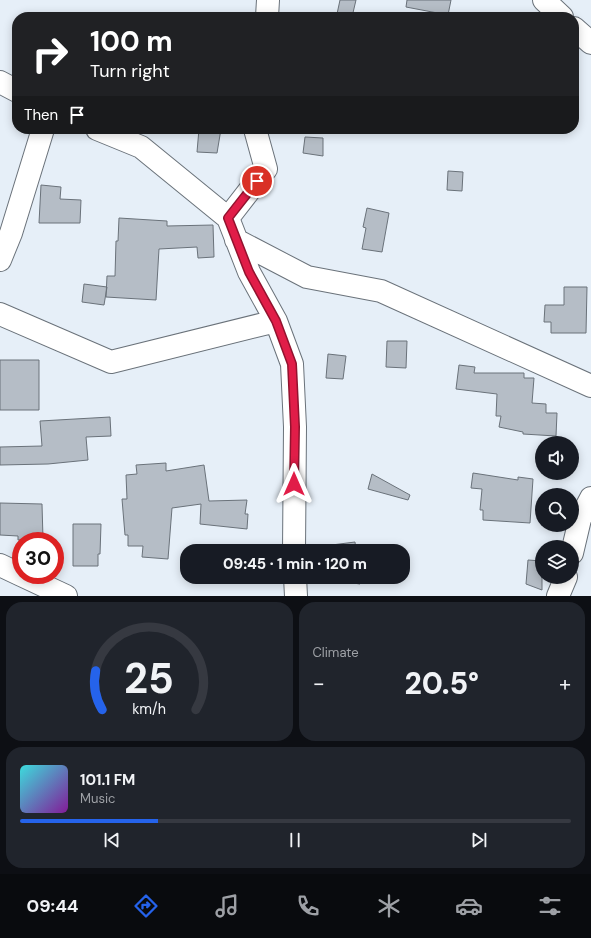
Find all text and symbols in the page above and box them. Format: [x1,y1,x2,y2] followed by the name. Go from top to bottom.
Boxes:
[90,23,173,60] text: 100 m
[24,28,76,80] icon: right
[90,59,170,83] text: Turn right
[66,104,88,126] icon: arrive
[24,105,58,125] text: Then
[240,164,274,198] pin
[246,170,268,192] icon: arrive
[535,436,579,584] map controls
[535,436,579,480] button: sound
[273,463,315,505] position arrow
[535,488,579,532] button: search
[12,532,64,584] speed limit sign: 30
[535,540,579,584] button: layers
[223,554,367,574] text: 09:45 · 1 min · 120 m
[313,644,359,661] text: Climate
[124,651,174,705] text: 25
[404,664,479,703] text: 20.5°
[313,669,325,698] text: −
[559,669,571,698] text: +
[132,699,166,717] text: km/h
[80,770,135,790] text: 101.1 FM
[80,790,115,807] text: Music
[101,829,123,851] icon: previous
[284,829,306,851] icon: pause
[468,829,490,851] icon: next
[132,892,160,920] icon: directions
[213,892,241,920] icon: music
[294,892,322,920] icon: phone
[375,892,403,920] icon: climate
[455,892,483,920] icon: car
[536,892,564,920] icon: filters
[26,894,79,918] text: 09:44

